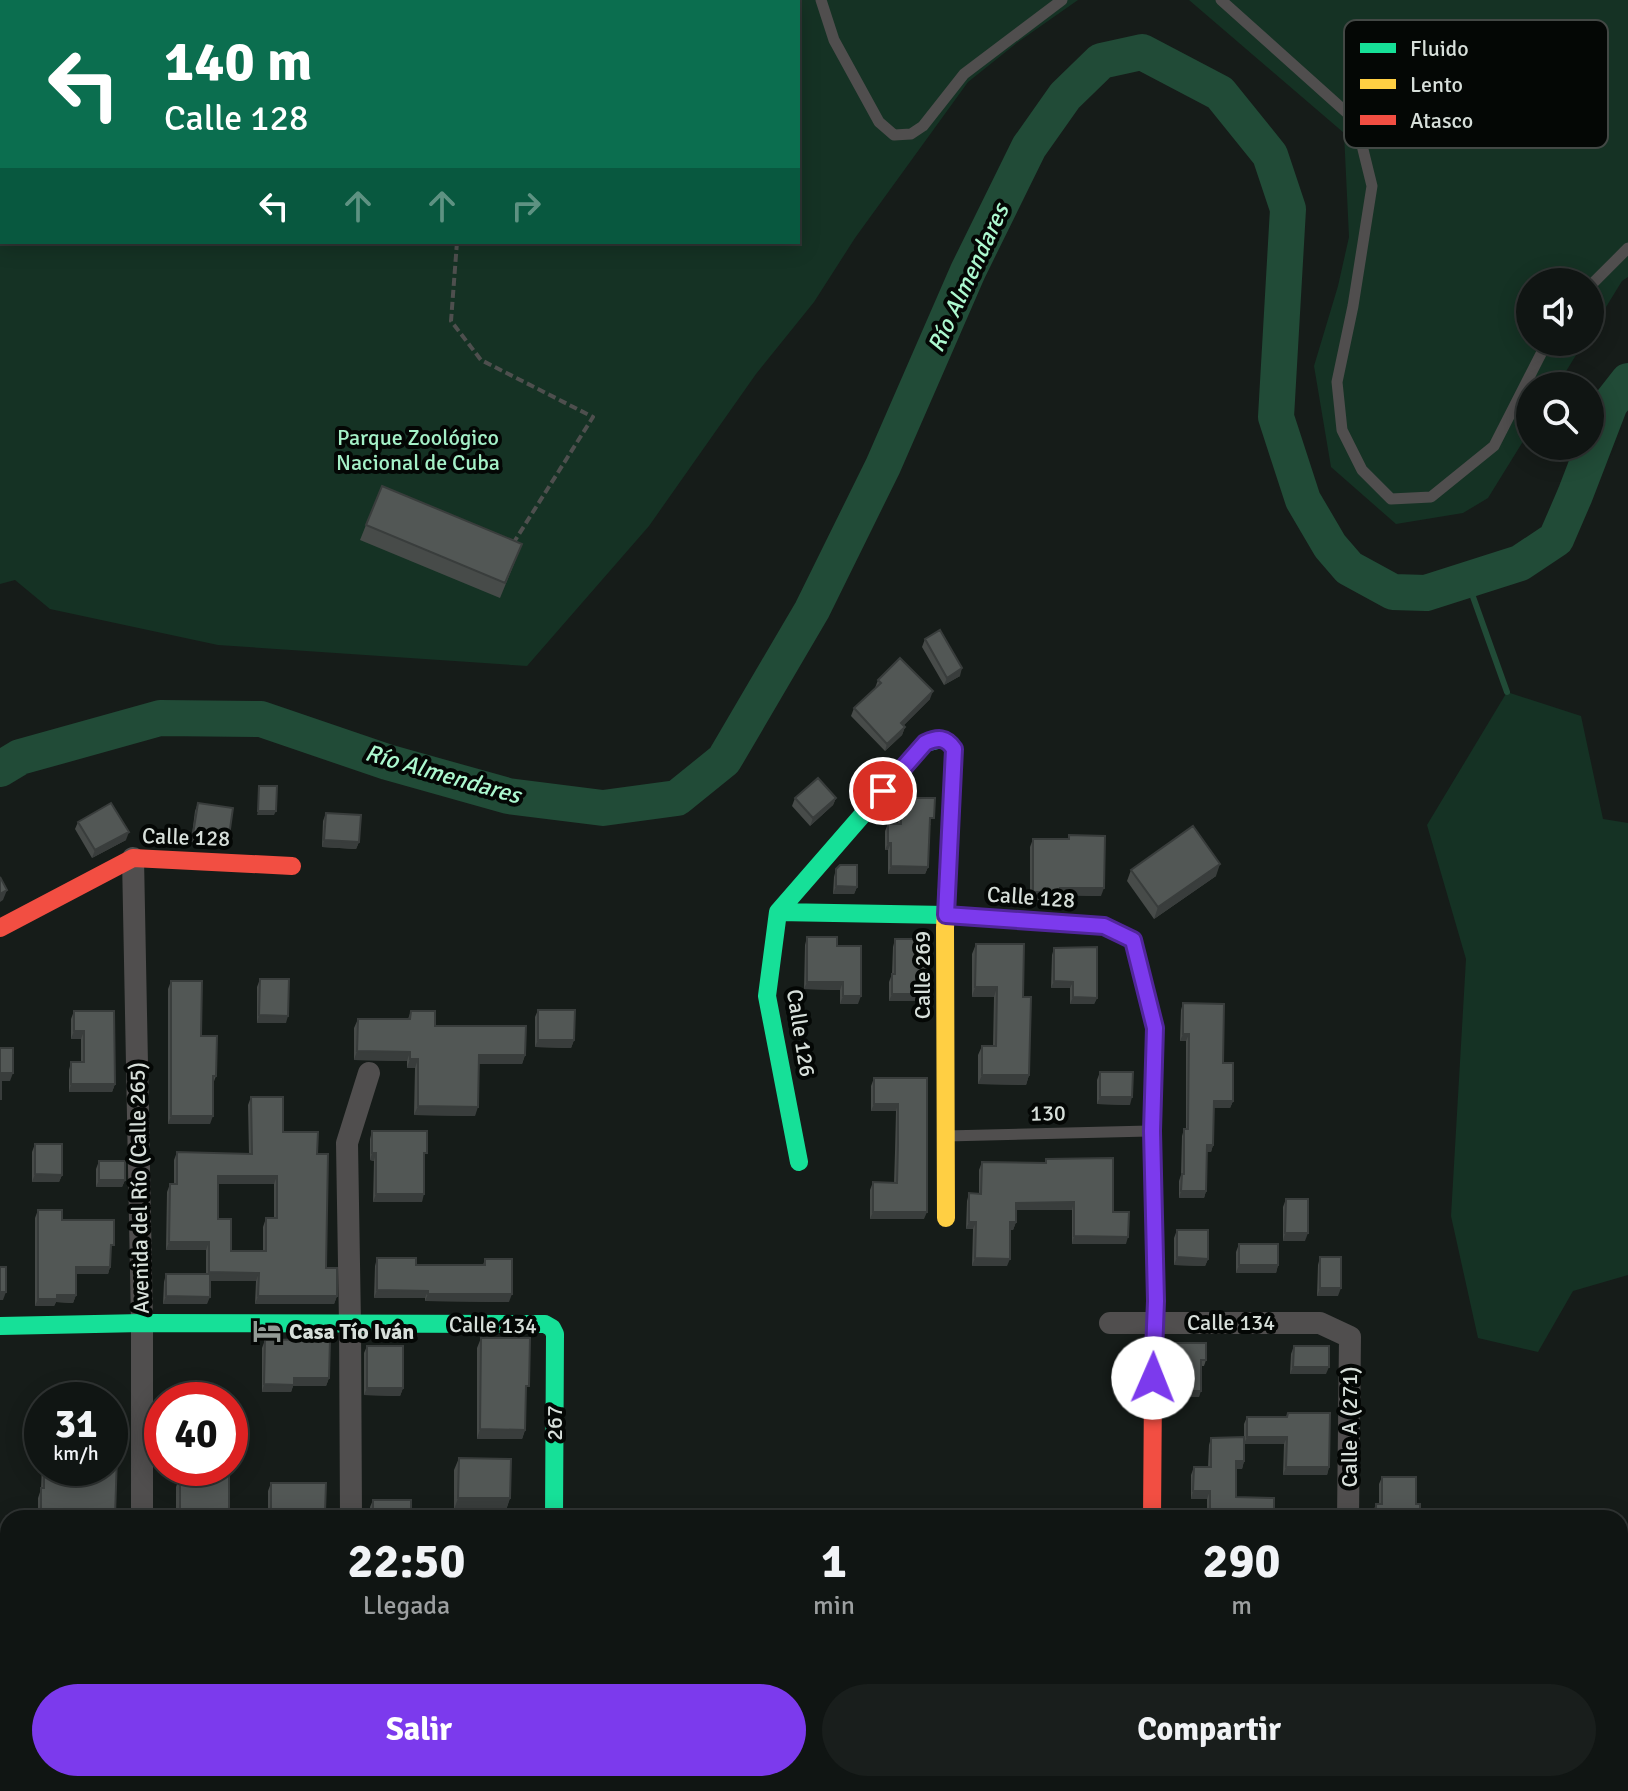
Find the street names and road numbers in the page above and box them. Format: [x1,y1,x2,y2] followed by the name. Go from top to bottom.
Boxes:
[141,822,231,852] street label: Calle 128
[986,880,1076,914] street label: Calle 128
[909,931,936,1019] street label: Calle 269
[781,987,821,1079] street label: Calle 126
[123,1062,155,1314] street label: Avenida del Río (Calle 265)
[1030,1099,1066,1127] street label: 130
[1187,1309,1275,1336] street label: Calle 134
[449,1311,537,1339] street label: Calle 134
[1336,1366,1363,1488] street label: Calle A (271)
[541,1405,568,1441] street label: 267

